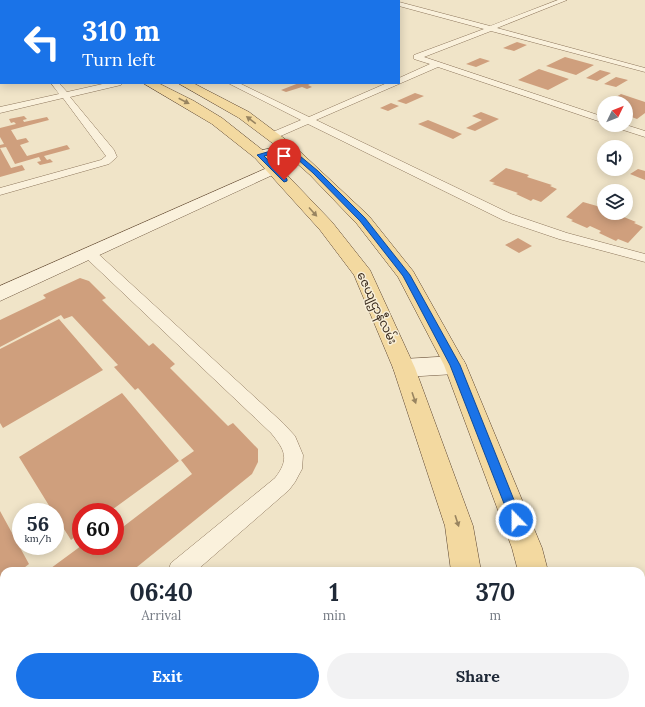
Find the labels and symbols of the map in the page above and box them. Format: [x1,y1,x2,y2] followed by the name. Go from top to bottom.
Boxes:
[597,96,633,132] north arrow
[178,97,190,104] one-way arrow
[246,116,256,124] one-way arrow
[267,139,301,180] pin
[309,207,318,217] one-way arrow
[351,269,402,348] street label: ဇေယျဌာနီလမ်း
[412,393,418,405] one-way arrow
[495,499,537,541] position arrow
[72,503,124,555] speed limit sign: 60
[454,515,460,527] one-way arrow

